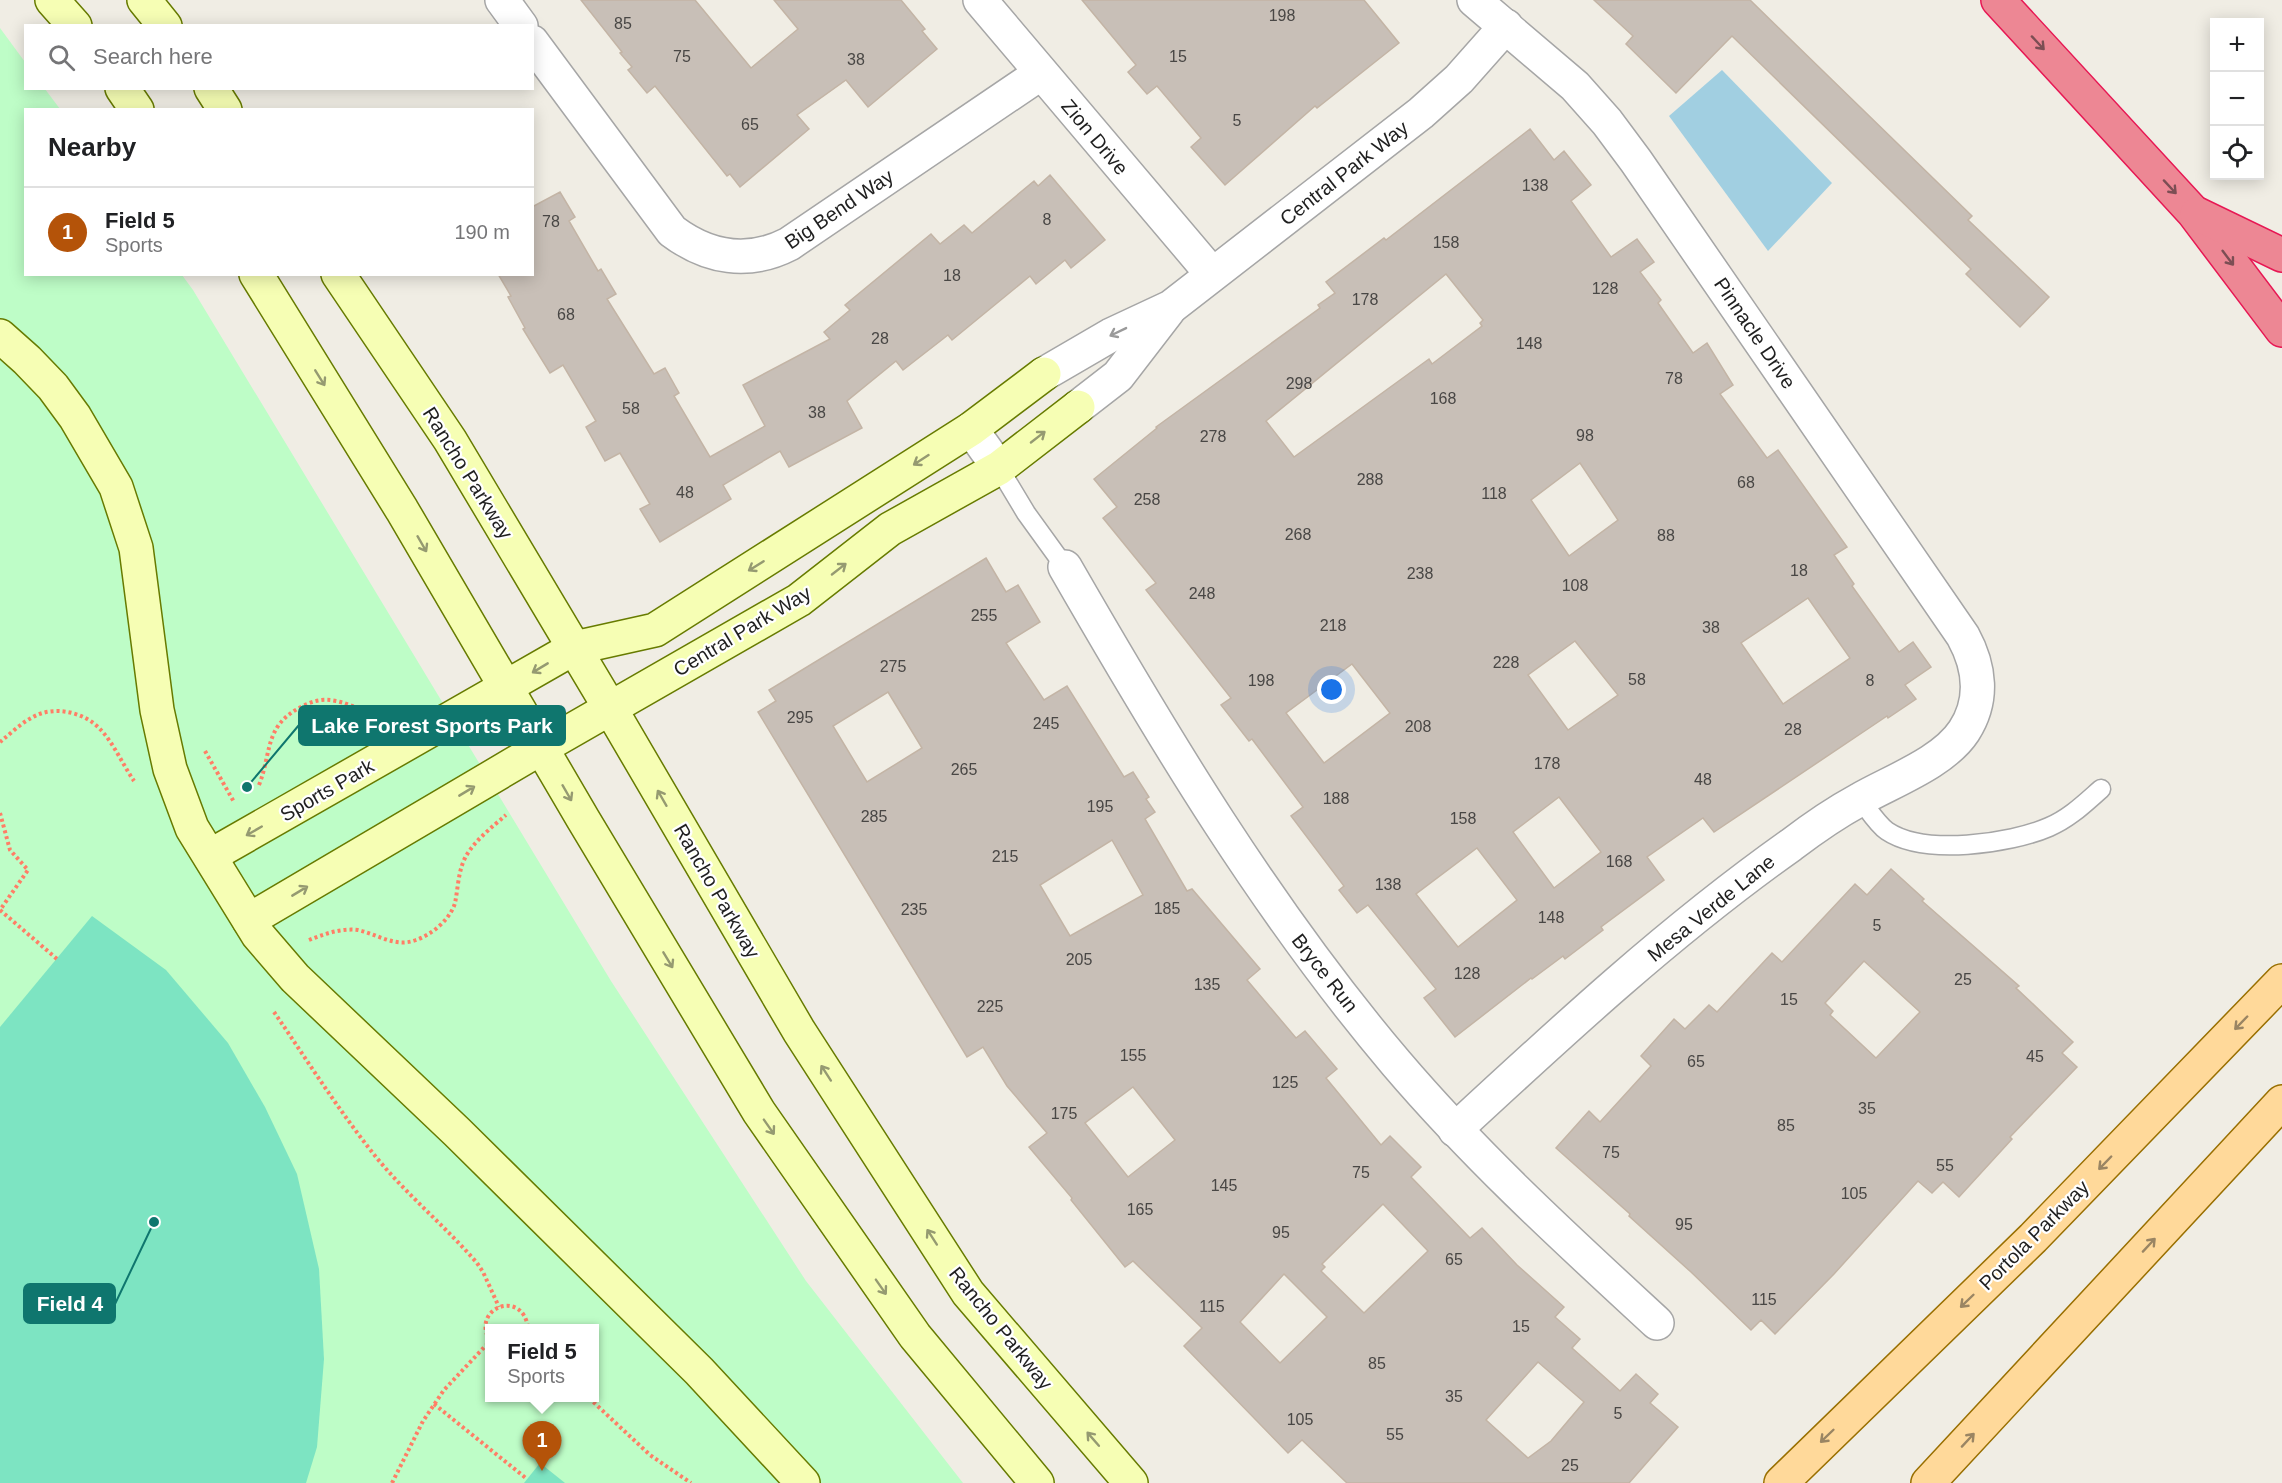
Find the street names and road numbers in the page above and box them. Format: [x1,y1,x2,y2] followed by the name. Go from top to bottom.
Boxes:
[1057,95,1133,179] street label: Zion Drive
[1276,116,1412,230] street label: Central Park Way
[781,165,897,253] street label: Big Bend Way
[1710,273,1800,393] street label: Pinnacle Drive
[419,403,517,543] street label: Rancho Parkway
[669,581,815,681] street label: Central Park Way
[276,754,379,826] street label: Sports Park
[670,820,764,962] street label: Rancho Parkway
[1643,850,1779,966] street label: Mesa Verde Lane
[1288,929,1362,1017] street label: Bryce Run
[1975,1176,2093,1294] street label: Portola Parkway
[945,1262,1057,1394] street label: Rancho Parkway

